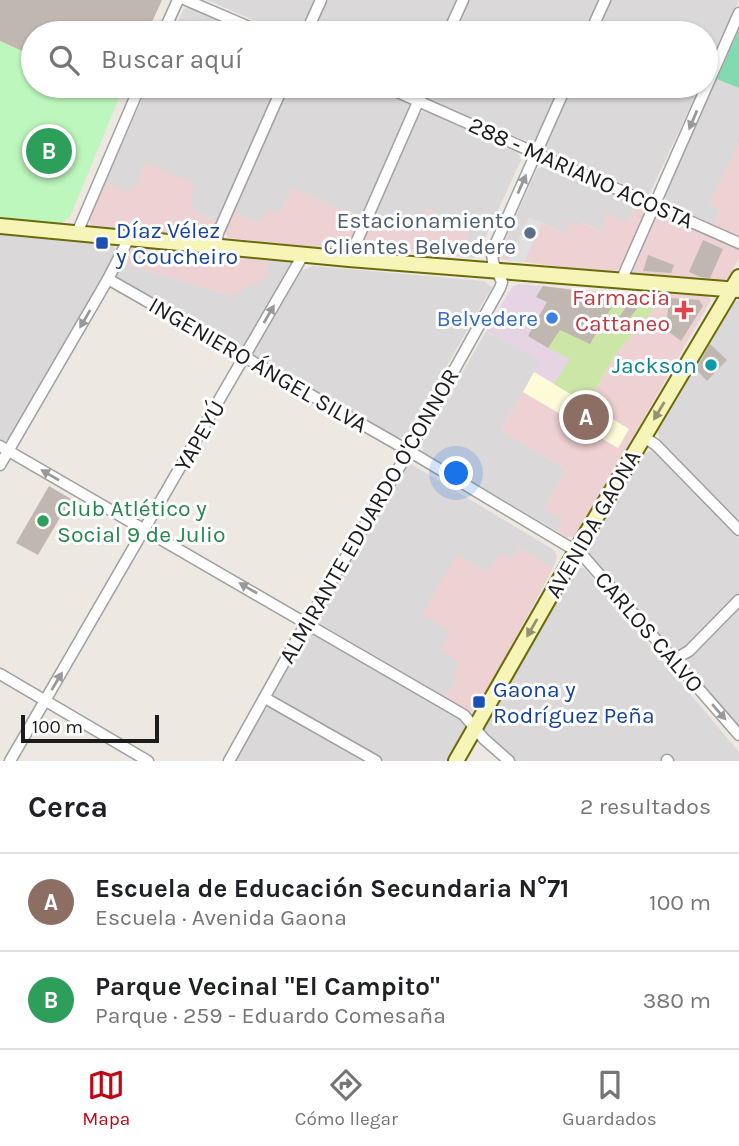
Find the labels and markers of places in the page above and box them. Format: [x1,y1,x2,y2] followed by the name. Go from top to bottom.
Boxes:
[26,125,72,177] pin: B
[323,207,516,260] place label: Estacionamiento Clientes Belvedere
[115,217,238,270] place label: Díaz Vélez y Coucheiro
[522,225,538,241] marker: Estacionamiento Clientes Belvedere
[94,235,110,251] marker: Díaz Vélez y Coucheiro
[572,284,670,337] place label: Farmacia Cattaneo
[676,302,692,318] marker: Farmacia Cattaneo
[437,305,538,332] place label: Belvedere
[544,310,560,326] marker: Belvedere
[612,352,697,379] place label: Jackson
[703,357,719,373] marker: Jackson
[563,391,609,443] pin: A
[57,495,226,548] place label: Club Atlético y Social 9 de Julio
[35,513,51,529] marker: Club Atlético y Social 9 de Julio
[493,676,655,729] place label: Gaona y Rodríguez Peña
[471,694,487,710] marker: Gaona y Rodríguez Peña

